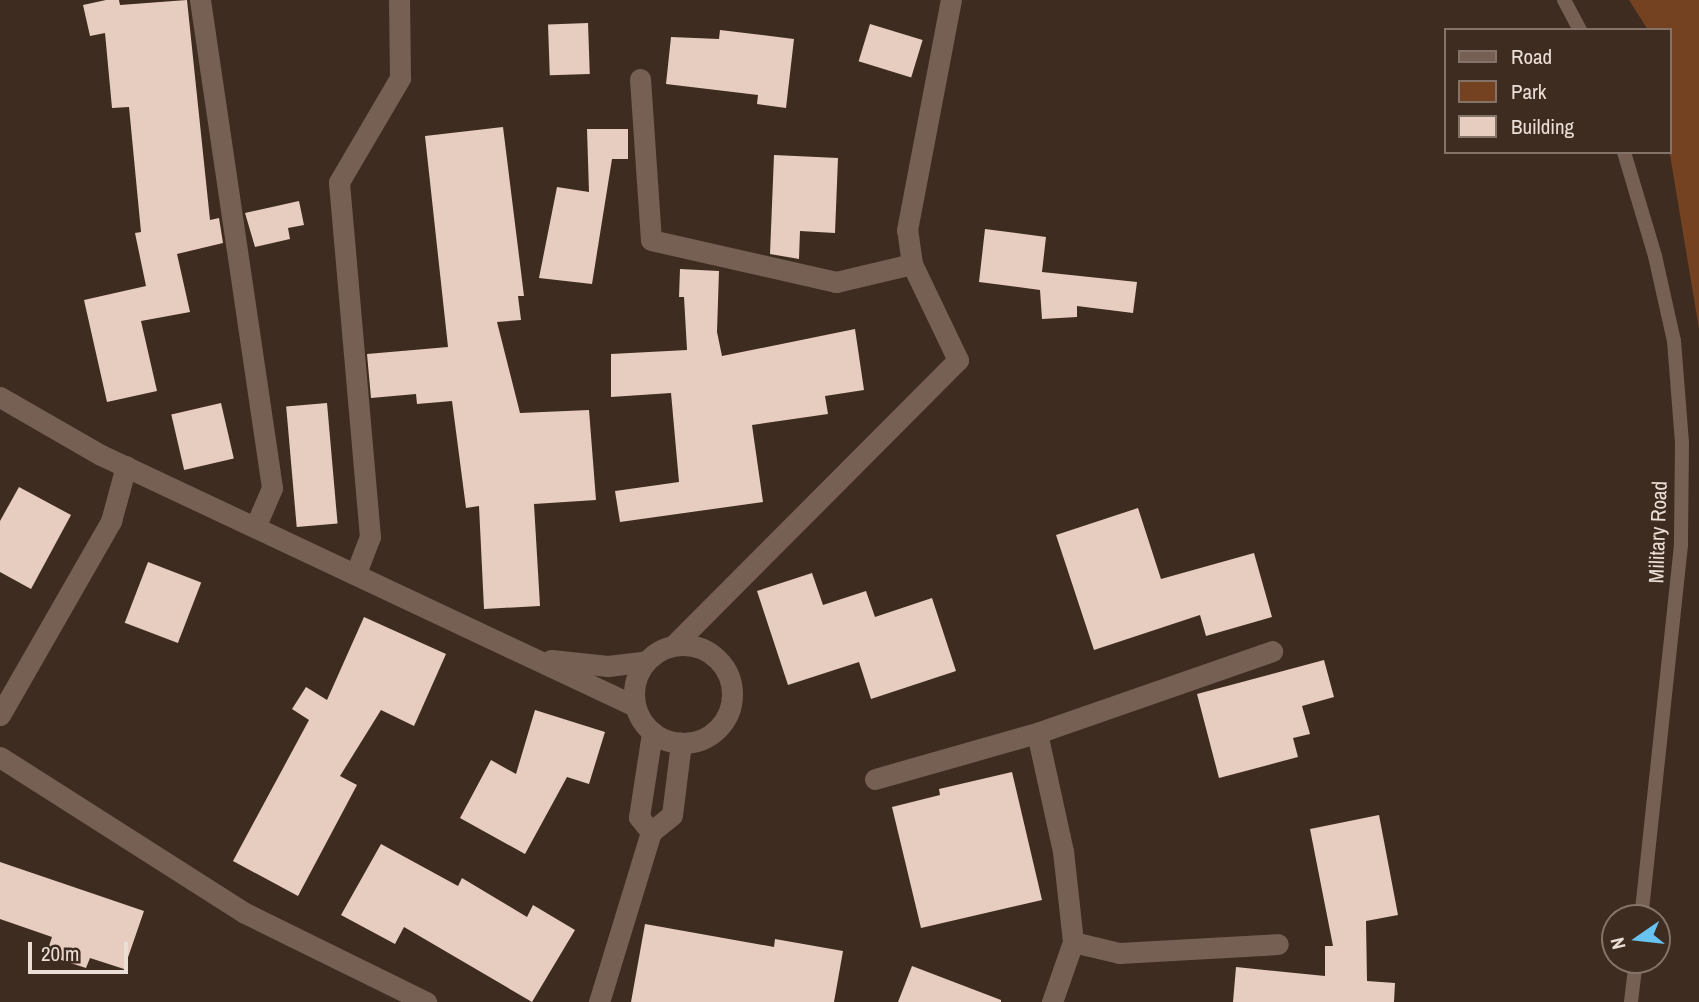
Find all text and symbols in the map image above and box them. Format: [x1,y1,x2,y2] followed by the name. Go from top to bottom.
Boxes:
[1444,28,1671,154] legend
[1511,42,1552,71] text: Road
[1511,77,1546,106] text: Park
[1511,112,1574,141] text: Building
[1644,480,1672,584] street label: Military Road
[1601,904,1671,974] north arrow
[32,928,131,972] scale bar
[1604,935,1632,952] text: N
[41,939,79,968] text: 20 m

